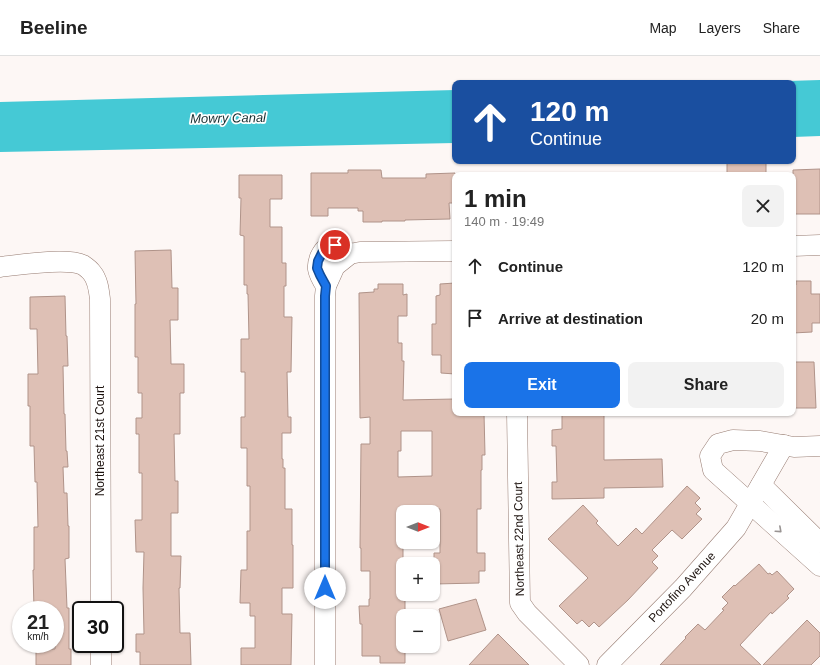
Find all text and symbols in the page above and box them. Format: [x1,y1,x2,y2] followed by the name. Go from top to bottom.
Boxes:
[20,17,88,38] text: Beeline
[649,20,677,36] text: Map
[699,20,741,36] text: Layers
[763,20,800,36] text: Share
[464,96,516,148] icon: ahead
[530,96,609,127] text: 120 m
[190,110,267,126] water label: Mowry Canal
[530,129,602,149] text: Continue
[464,185,527,212] text: 1 min
[742,185,784,227] button: close
[464,214,544,229] text: 140 m · 19:49
[318,228,352,262] pin
[324,234,346,256] icon: arrive
[464,255,486,277] icon: ahead
[498,258,563,275] text: Continue
[742,258,784,275] text: 120 m
[464,307,486,329] icon: arrive
[498,310,643,327] text: Arrive at destination
[751,310,784,327] text: 20 m
[464,362,620,408] button: Exit
[628,362,784,408] button: Share
[93,385,107,496] street label: Northeast 21st Court
[511,481,527,596] street label: Northeast 22nd Court
[396,505,440,549] north arrow
[396,505,440,653] map controls
[774,525,782,532] one-way arrow
[646,549,718,625] street label: Portofino Avenue
[396,557,440,601] button: +
[304,567,346,609] position arrow
[72,601,124,653] speed limit sign: 30
[396,609,440,653] button: −
[27,611,49,633] text: 21
[27,631,49,642] text: km/h

